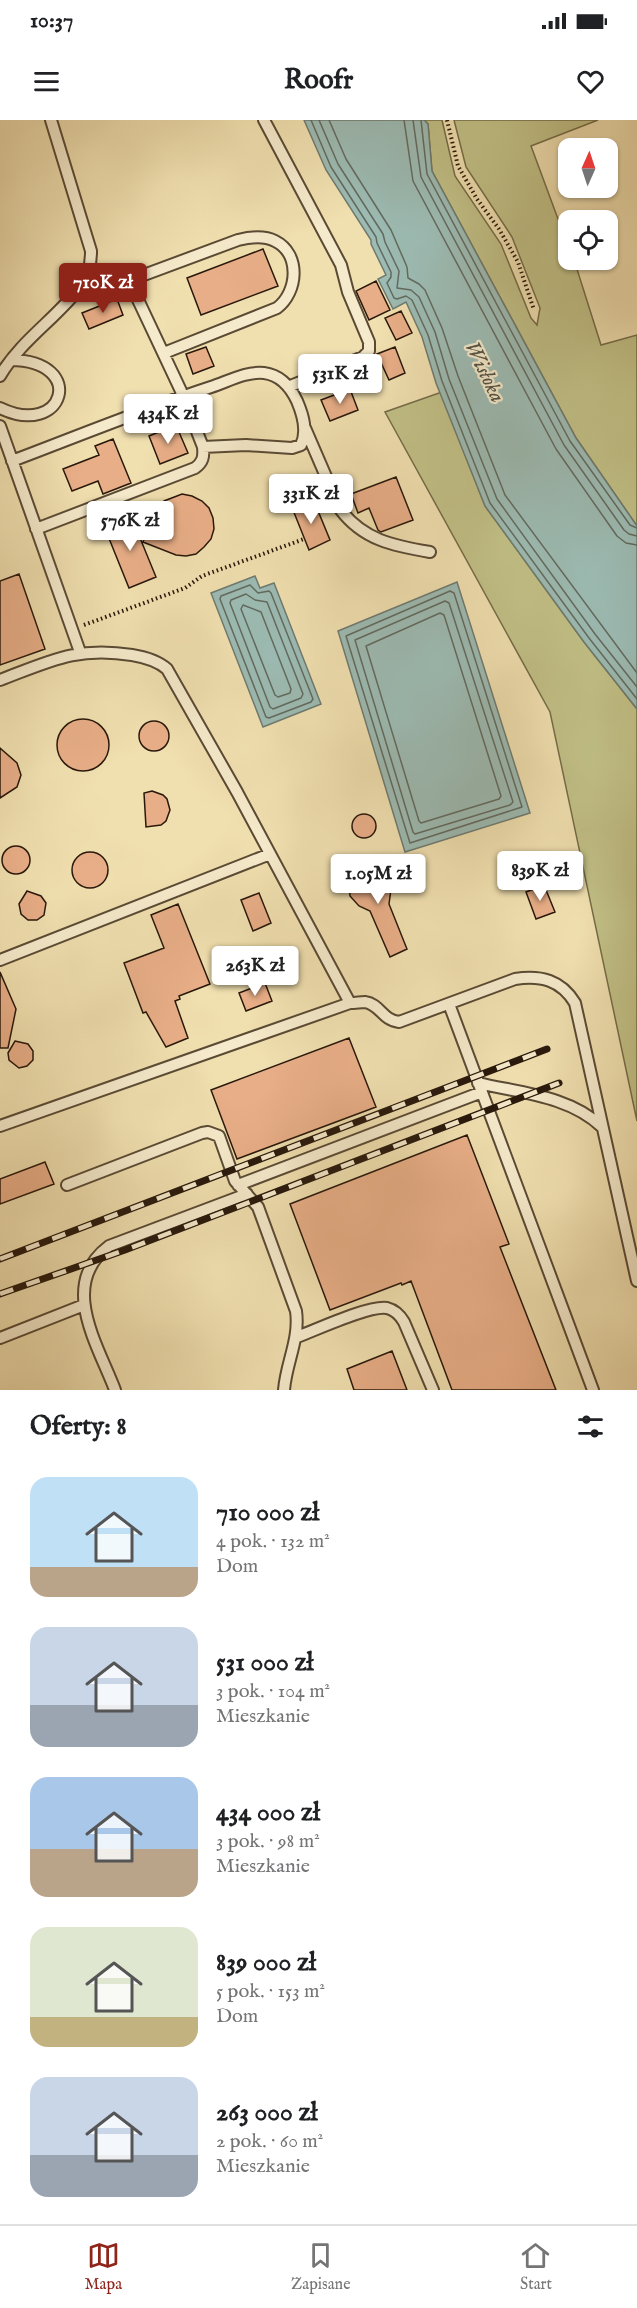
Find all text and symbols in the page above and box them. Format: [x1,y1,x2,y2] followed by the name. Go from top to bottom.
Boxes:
[30,7,73,35] text: 10:37
[284,64,353,98] text: Roofr
[30,65,63,98] icon: menu
[574,65,607,98] icon: heart
[558,138,618,198] north arrow
[558,138,618,270] map controls
[558,210,618,270] button: locate
[48,263,158,314] pin: 710K zł
[73,270,133,295] text: 710K zł
[457,336,511,408] water label: Wisłoka
[285,354,395,405] pin: 531K zł
[312,361,368,386] text: 531K zł
[113,394,223,445] pin: 434K zł
[138,401,198,426] text: 434K zł
[256,474,366,525] pin: 331K zł
[283,481,339,506] text: 331K zł
[75,501,185,552] pin: 576K zł
[101,508,159,533] text: 576K zł
[485,851,595,902] pin: 839K zł
[316,854,440,905] pin: 1.05M zł
[511,858,569,883] text: 839K zł
[345,861,411,886] text: 1.05M zł
[200,946,310,997] pin: 263K zł
[226,953,284,978] text: 263K zł
[30,1410,127,1443] text: Oferty: 8
[574,1410,607,1443] icon: filters
[216,1496,319,1529] text: 710 000 zł
[78,1501,150,1573] icon: home
[216,1529,330,1554] text: 4 pok. · 132 m²
[216,1554,258,1579] text: Dom
[216,1646,314,1679] text: 531 000 zł
[78,1651,150,1723] icon: home
[216,1679,330,1704] text: 3 pok. · 104 m²
[216,1704,310,1729] text: Mieszkanie
[216,1796,320,1829] text: 434 000 zł
[78,1801,150,1873] icon: home
[216,1829,320,1854] text: 3 pok. · 98 m²
[216,1854,310,1879] text: Mieszkanie
[216,1946,316,1979] text: 839 000 zł
[78,1951,150,2023] icon: home
[216,1979,325,2004] text: 5 pok. · 153 m²
[216,2004,258,2029] text: Dom
[216,2096,318,2129] text: 263 000 zł
[78,2101,150,2173] icon: home
[216,2129,323,2154] text: 2 pok. · 60 m²
[216,2154,310,2179] text: Mieszkanie
[85,2239,122,2295] tab: Mapa
[291,2239,350,2295] tab: Zapisane
[519,2239,552,2295] tab: Start

